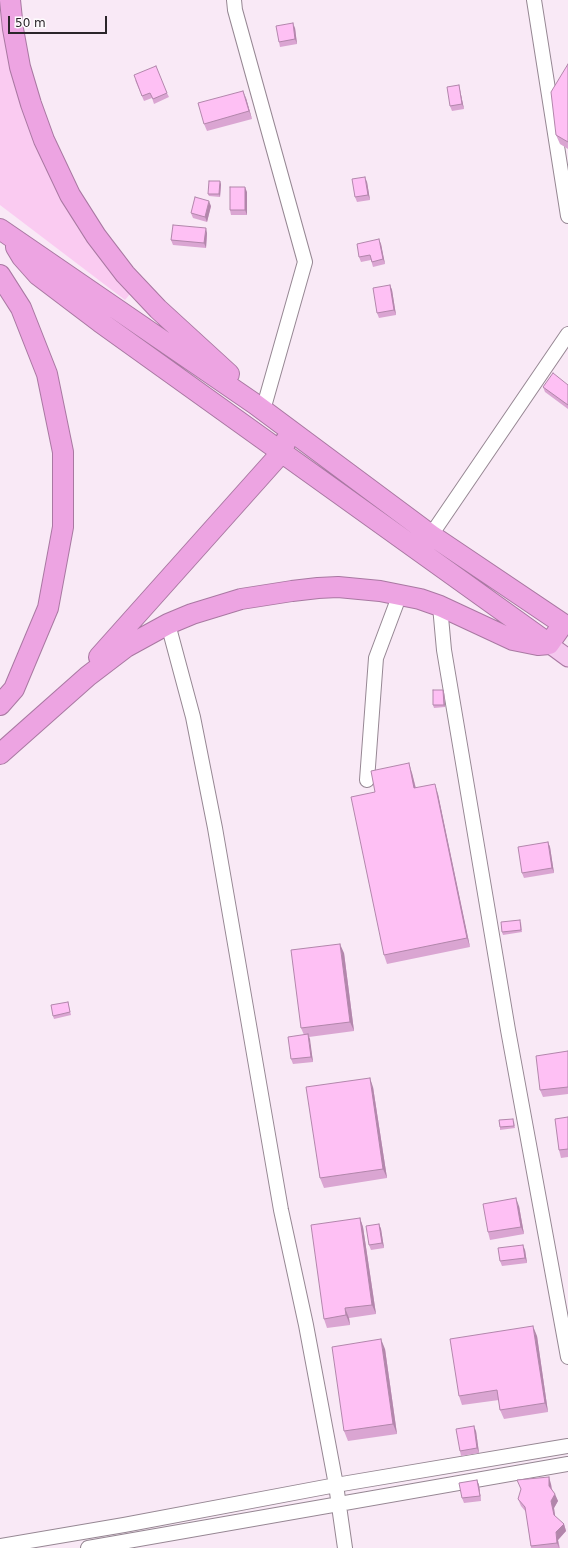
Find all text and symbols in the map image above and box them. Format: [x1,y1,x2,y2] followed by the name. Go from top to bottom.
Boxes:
[10,8,109,34] scale bar
[15,16,46,30] text: 50 m

